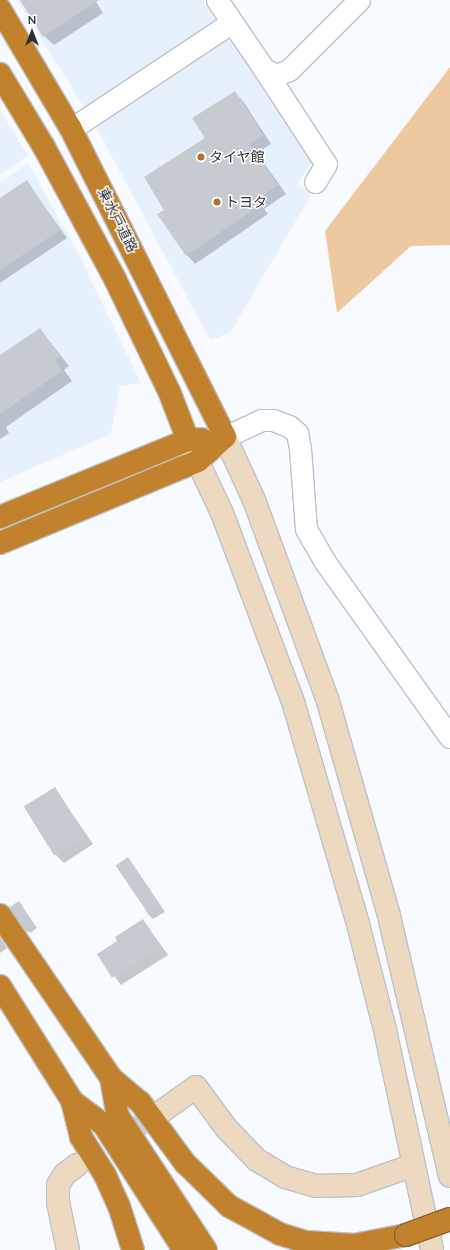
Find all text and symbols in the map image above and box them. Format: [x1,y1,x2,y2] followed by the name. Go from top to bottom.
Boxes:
[12,12,52,52] north arrow
[28,13,36,26] text: N
[209,149,265,165] place label: タイヤ館
[196,152,206,162] marker: タイヤ館
[95,185,141,255] street label: 東水戸道路
[225,194,267,210] place label: トヨタ
[212,197,222,207] marker: トヨタ

